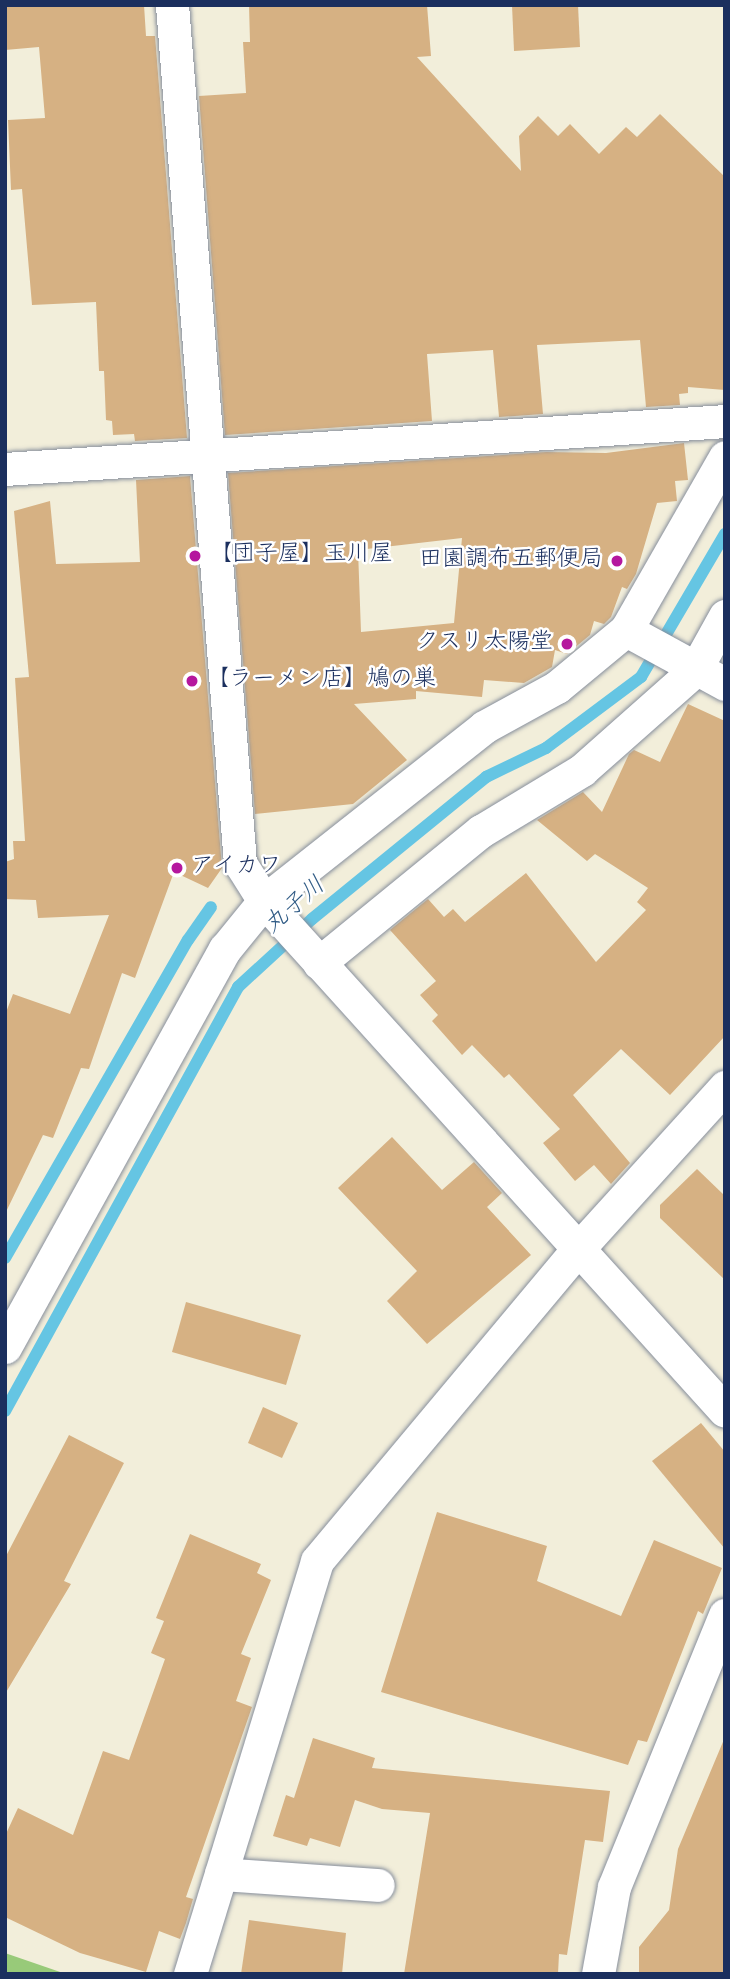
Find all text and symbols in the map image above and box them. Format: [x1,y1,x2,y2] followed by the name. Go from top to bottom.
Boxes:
[209,542,393,570] place label: 【団子屋】玉川屋
[419,547,603,575] place label: 田園調布五郵便局
[187,548,203,564] marker: 【団子屋】玉川屋
[609,553,625,569] marker: 田園調布五郵便局
[415,630,553,658] place label: クスリ太陽堂
[559,636,575,652] marker: クスリ太陽堂
[206,667,436,695] place label: 【ラーメン店】鳩の巣
[184,673,200,689] marker: 【ラーメン店】鳩の巣
[191,854,283,882] place label: アイカワ
[169,860,185,876] marker: アイカワ
[259,873,333,941] water label: 丸子川

